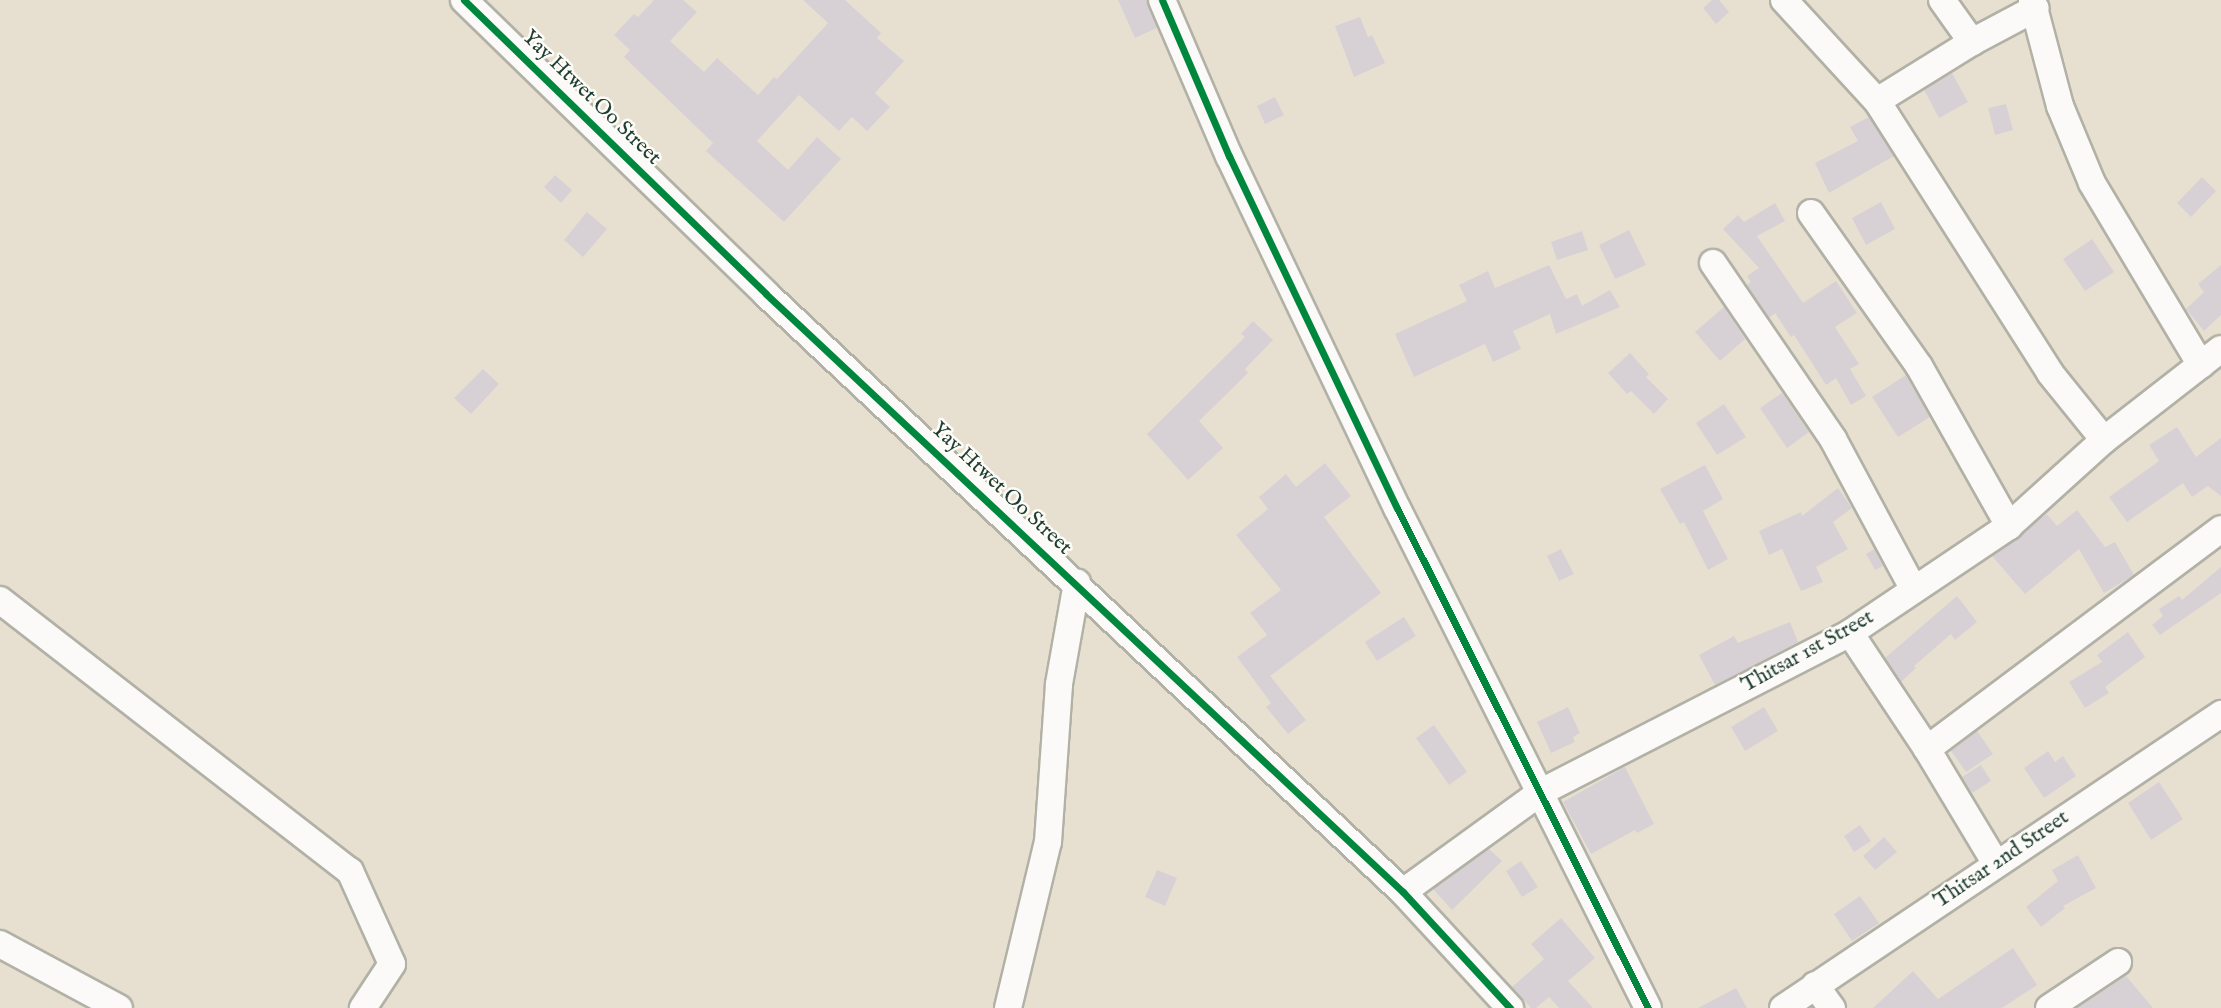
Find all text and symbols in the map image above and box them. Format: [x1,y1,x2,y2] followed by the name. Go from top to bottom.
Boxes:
[516,25,666,171] street label: Yay Htwet Oo Street
[925,417,1077,561] street label: Yay Htwet Oo Street
[1737,605,1879,699] street label: Thitsar 1st Street
[1930,806,2074,914] street label: Thitsar 2nd Street

